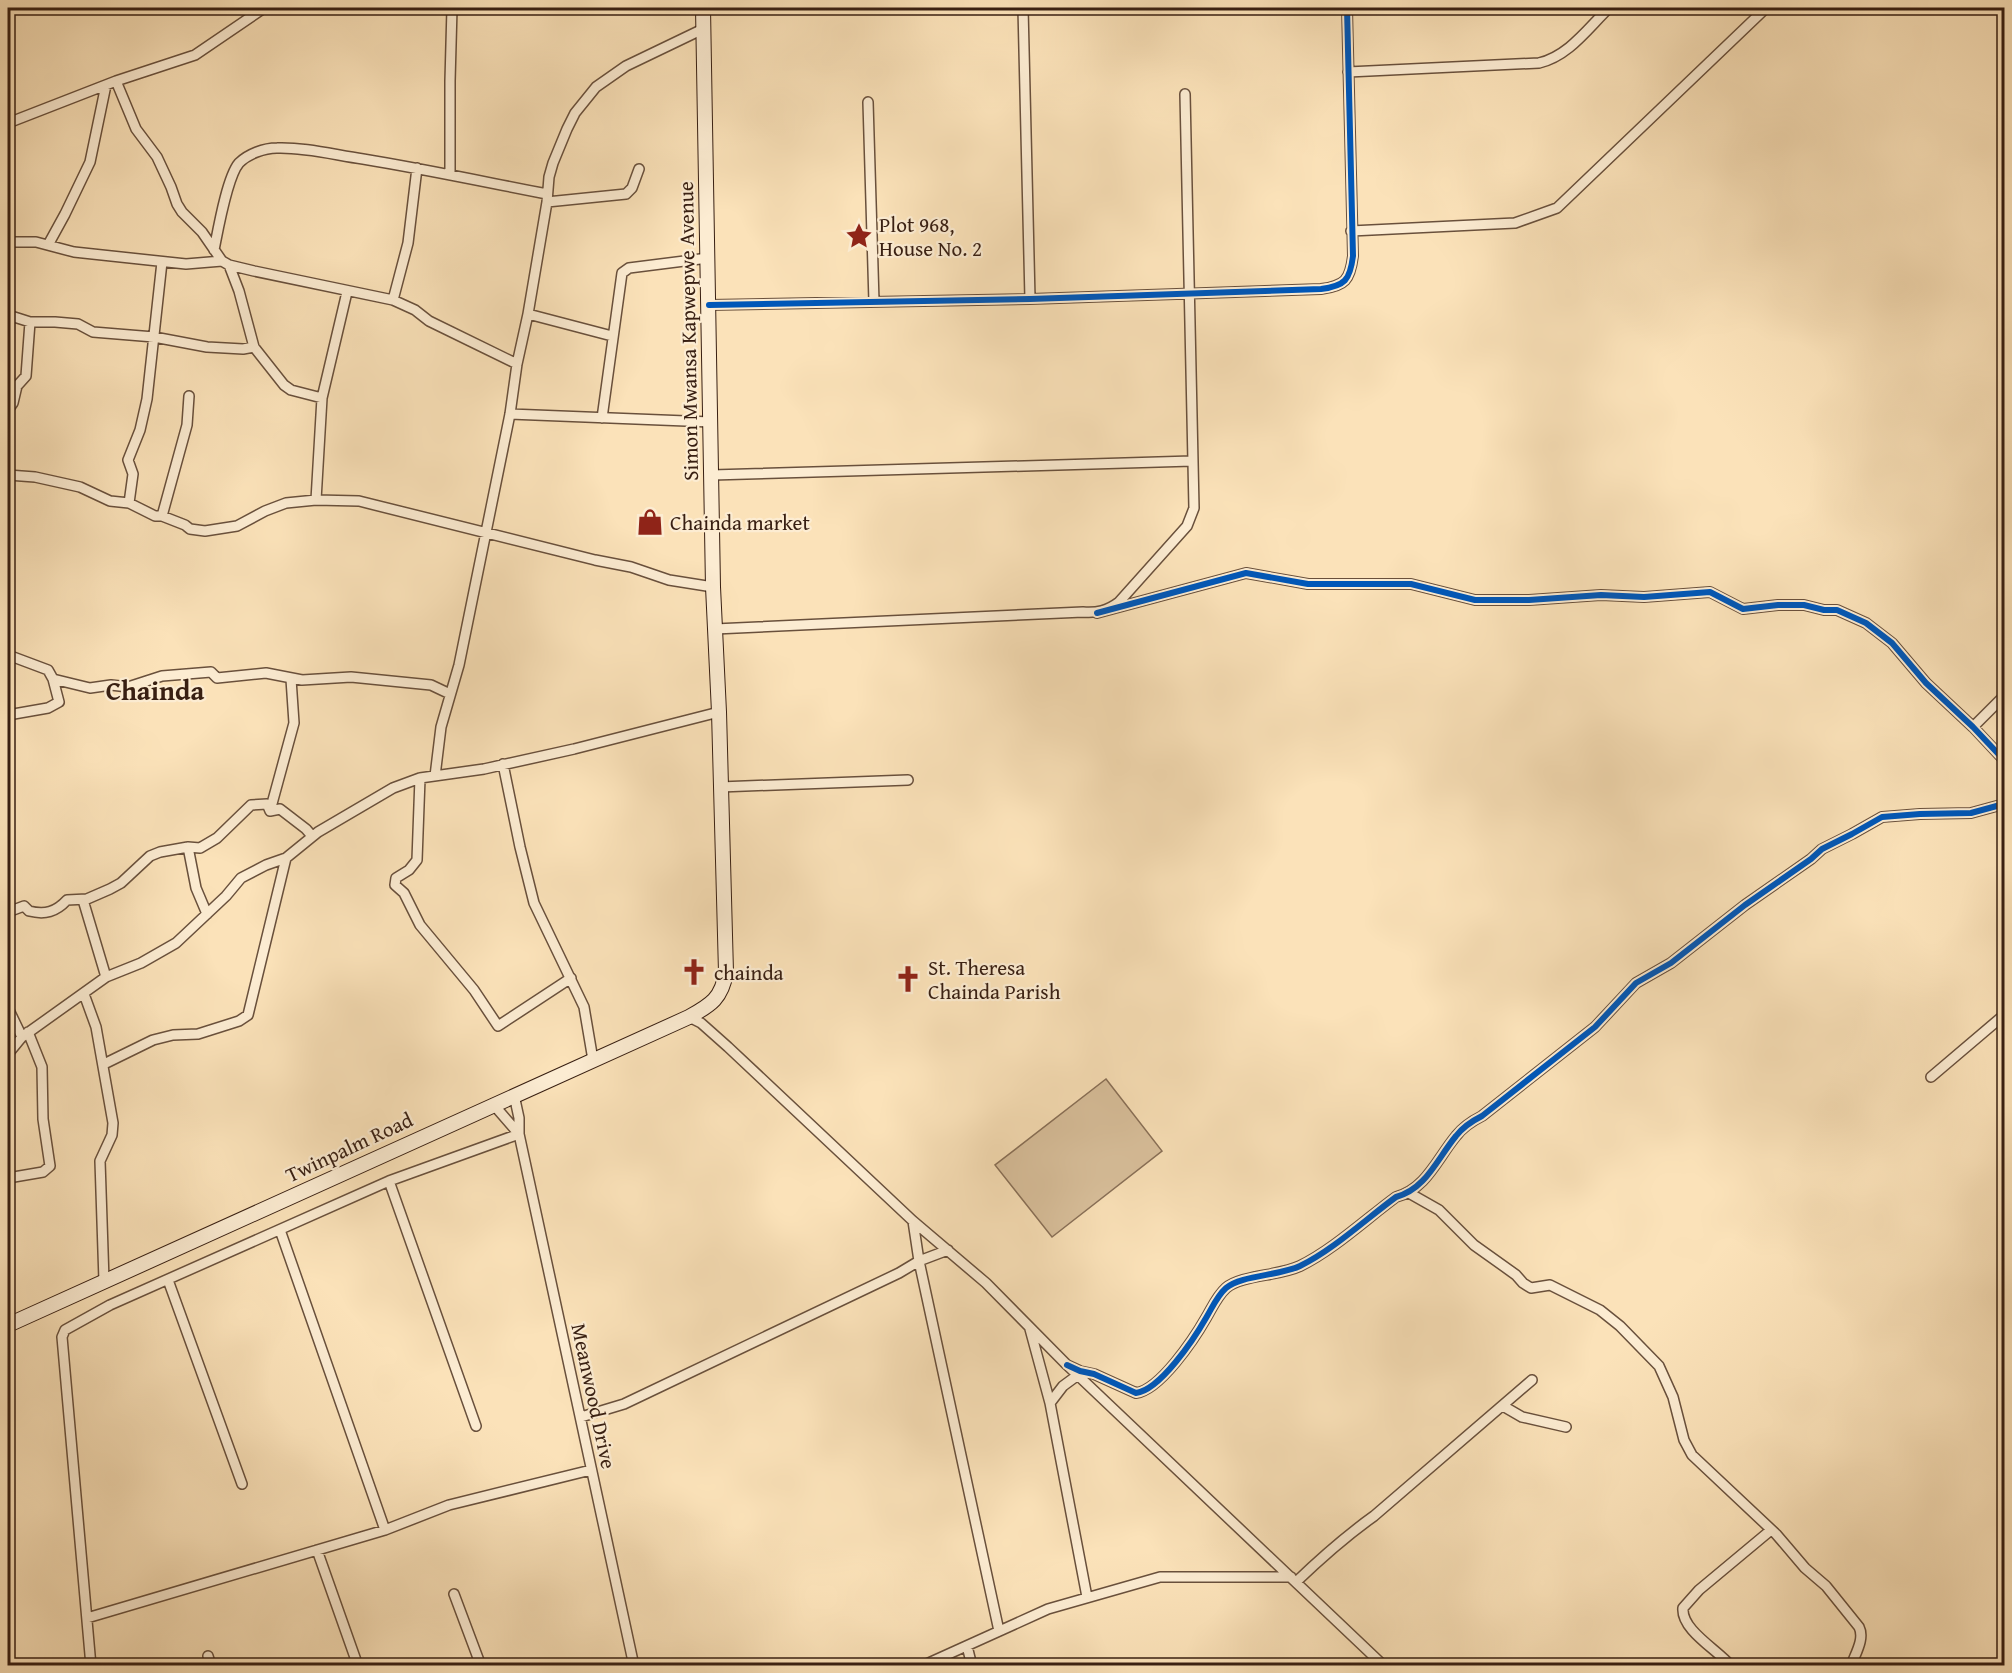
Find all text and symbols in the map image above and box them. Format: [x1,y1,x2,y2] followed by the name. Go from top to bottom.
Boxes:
[670,181,706,481] street label: Simon Mwansa Kapwepwe Avenue
[879,209,982,264] place label: Plot 968, House No. 2
[844,221,874,251] place icon: Plot 968, House No. 2
[635,507,665,537] shop icon: Chainda market
[670,507,810,538] place label: Chainda market
[106,670,205,710] district label: Chainda
[928,952,1061,1007] place label: St. Theresa Chainda Parish
[679,957,709,987] church icon: chainda
[714,957,784,988] place label: chainda
[893,964,923,994] church icon: St. Theresa Chainda Parish
[280,1104,418,1190] street label: Twinpalm Road
[563,1321,625,1472] street label: Meanwood Drive

